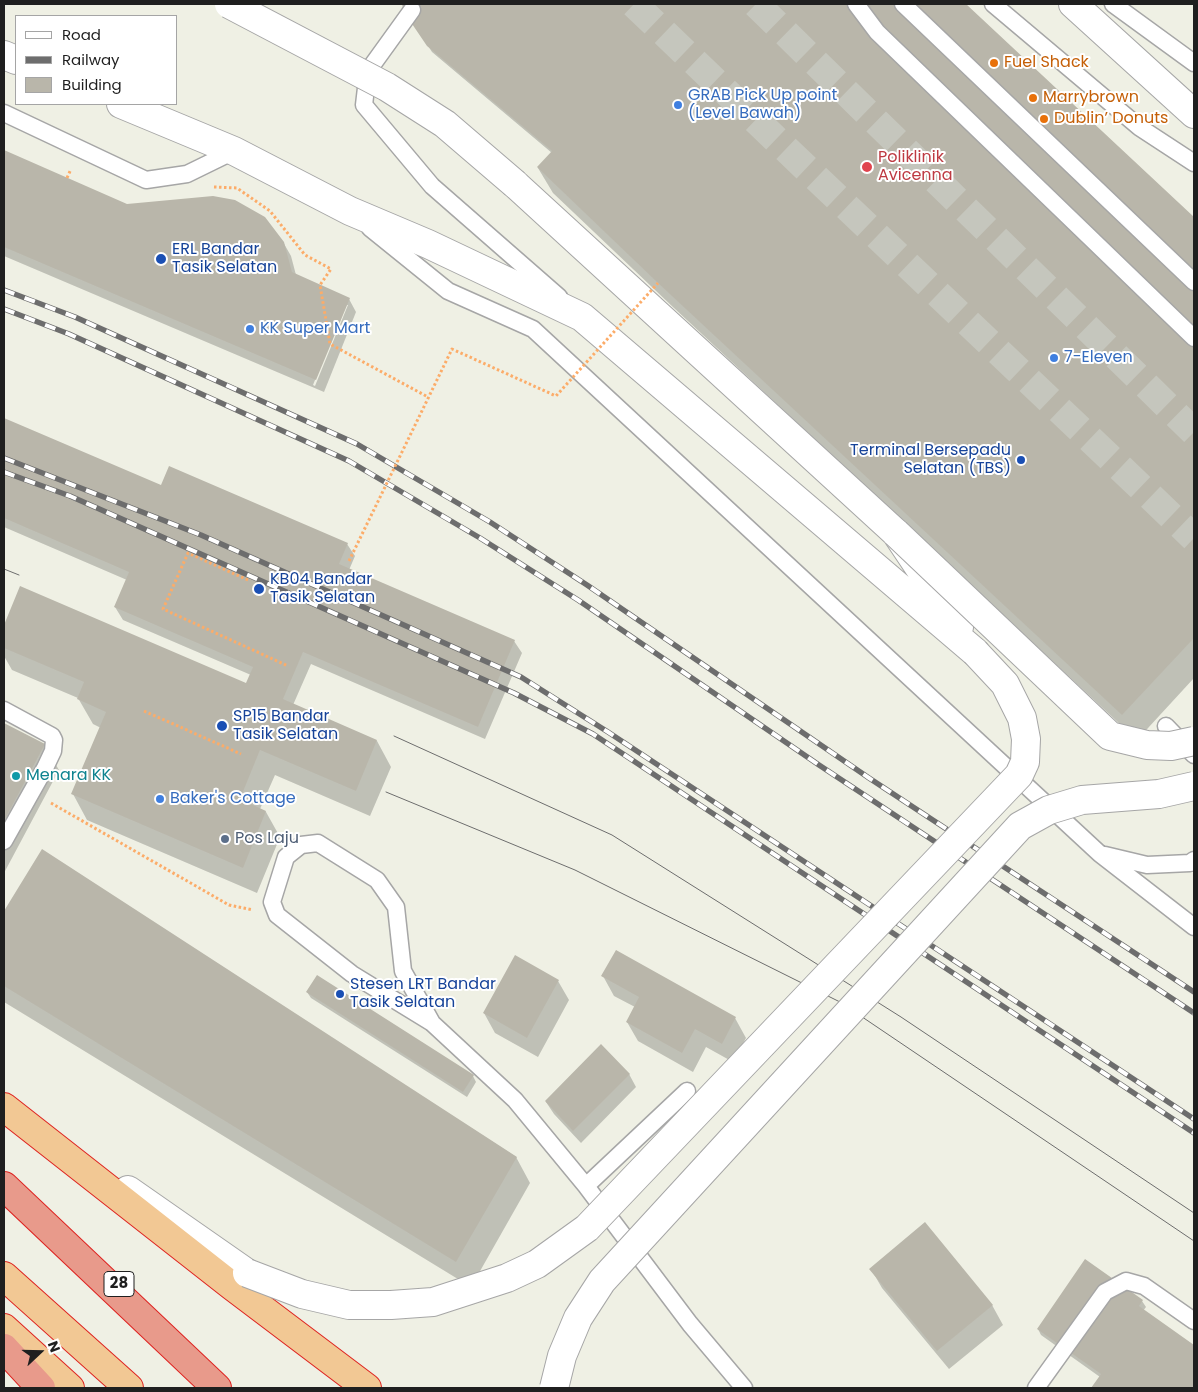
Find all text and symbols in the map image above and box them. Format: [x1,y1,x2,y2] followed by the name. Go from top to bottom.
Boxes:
[15,15,178,105] legend
[62,24,101,45] text: Road
[62,49,120,70] text: Railway
[1004,53,1089,73] place label: Fuel Shack
[988,57,1000,69] marker: Fuel Shack
[62,74,122,95] text: Building
[688,86,837,124] place label: GRAB Pick Up point (Level Bawah)
[1043,88,1139,108] place label: Marrybrown
[1027,92,1039,104] marker: Marrybrown
[672,99,684,111] marker: GRAB Pick Up point (Level Bawah)
[1054,109,1168,129] place label: Dublin’ Donuts
[1038,113,1050,125] marker: Dublin’ Donuts
[878,148,953,186] place label: Poliklinik Avicenna
[860,160,874,174] marker: Poliklinik Avicenna
[172,240,277,278] place label: ERL Bandar Tasik Selatan
[154,252,168,266] marker: ERL Bandar Tasik Selatan
[260,319,370,339] place label: KK Super Mart
[244,323,256,335] marker: KK Super Mart
[1064,348,1133,368] place label: 7-Eleven
[1048,352,1060,364] marker: 7-Eleven
[850,441,1011,479] place label: Terminal Bersepadu Selatan (TBS)
[1015,454,1027,466] marker: Terminal Bersepadu Selatan (TBS)
[270,570,375,608] place label: KB04 Bandar Tasik Selatan
[252,582,266,596] marker: KB04 Bandar Tasik Selatan
[233,707,338,745] place label: SP15 Bandar Tasik Selatan
[215,719,229,733] marker: SP15 Bandar Tasik Selatan
[26,766,111,786] place label: Menara KK
[10,770,22,782] marker: Menara KK
[170,789,296,809] place label: Baker's Cottage
[154,793,166,805] marker: Baker's Cottage
[235,829,299,849] place label: Pos Laju
[219,833,231,845] marker: Pos Laju
[350,975,496,1013] place label: Stesen LRT Bandar Tasik Selatan
[334,988,346,1000] marker: Stesen LRT Bandar Tasik Selatan
[104,1272,134,1296] road number: 28
[15,1327,65,1377] north arrow
[43,1338,65,1355] text: N

